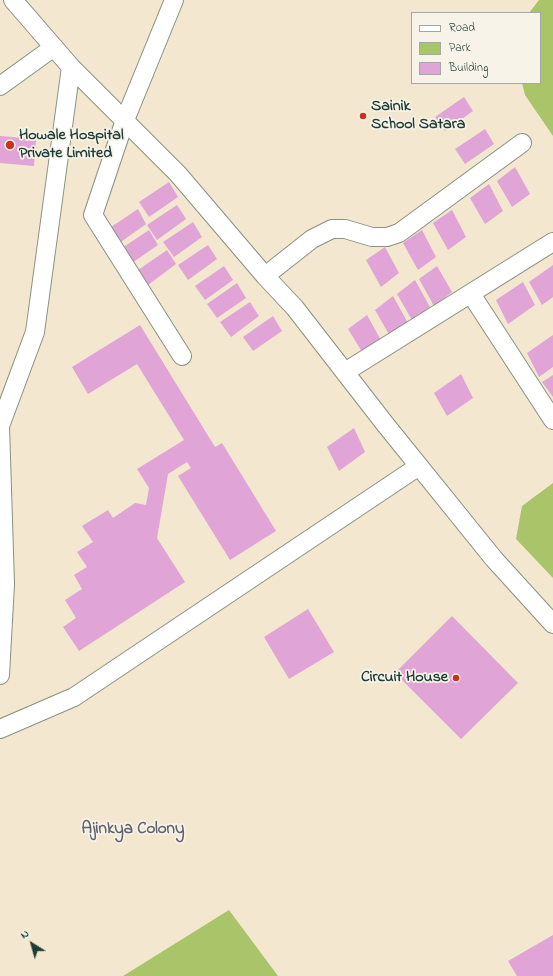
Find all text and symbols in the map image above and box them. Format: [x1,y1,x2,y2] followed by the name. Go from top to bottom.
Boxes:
[411,12,541,84] legend
[449,19,475,37] text: Road
[449,39,471,57] text: Park
[449,59,488,77] text: Building
[371,97,465,135] place label: Sainik School Satara
[358,111,368,121] marker: Sainik School Satara
[19,126,124,164] place label: Howale Hospital Private Limited
[4,139,16,151] marker: Howale Hospital Private Limited
[361,668,448,688] place label: Circuit House
[451,673,461,683] marker: Circuit House
[82,820,184,840] district label: Ajinkya Colony
[12,924,52,964] north arrow
[17,926,33,943] text: N

